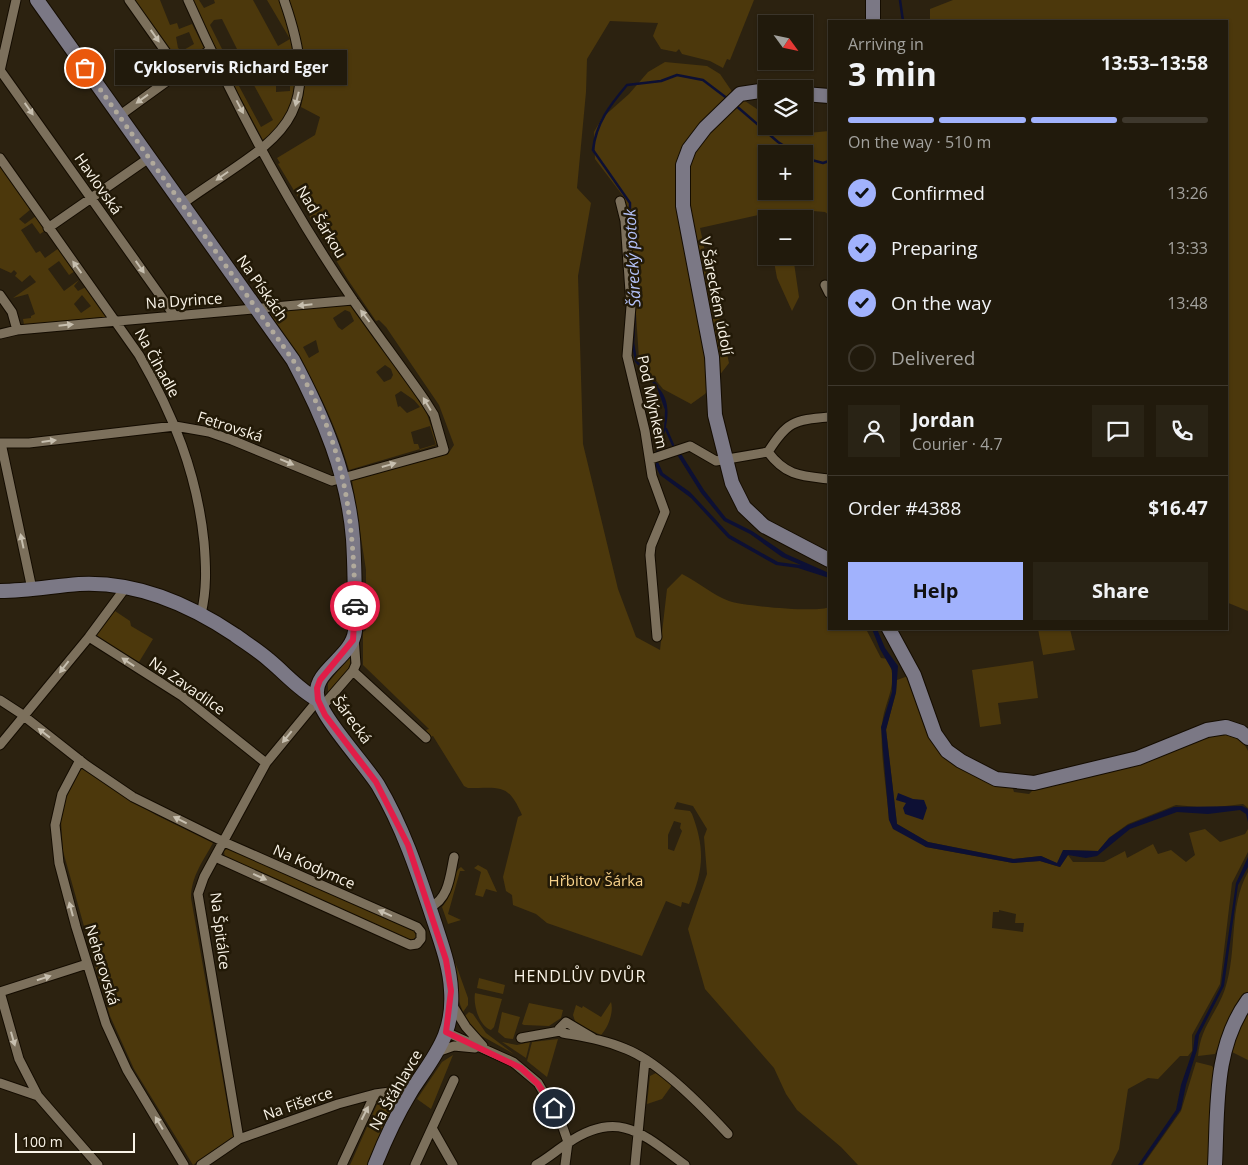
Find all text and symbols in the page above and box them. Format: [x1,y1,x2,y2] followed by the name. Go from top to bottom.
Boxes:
[758,15,812,70] north arrow
[758,15,813,265] map controls
[150,29,160,43] one-way arrow
[848,33,924,55] text: Arriving in
[64,47,106,89] pin
[115,50,348,86] callout: Cykloservis Richard Eger
[1101,50,1208,76] text: 13:53–13:58
[848,52,937,95] text: 3 min
[71,54,99,82] icon: bag
[134,56,328,78] text: Cykloservis Richard Eger
[758,80,813,135] button: layers
[293,91,301,106] one-way arrow
[136,94,149,105] one-way arrow
[236,99,244,114] one-way arrow
[24,103,34,116] one-way arrow
[848,131,991,153] text: On the way · 510 m
[758,145,813,200] button: +
[70,149,127,218] street label: Havlovská
[215,171,229,181] one-way arrow
[848,179,876,207] icon: check
[891,180,985,206] text: Confirmed
[292,181,351,262] street label: Nad Šárkou
[1167,182,1208,204] text: 13:26
[618,207,646,308] water label: Šárecký potok
[758,210,813,265] button: −
[848,234,876,262] icon: check
[696,235,738,358] street label: V Šáreckém údolí
[891,235,978,261] text: Preparing
[1167,237,1208,259] text: 13:33
[233,251,293,324] street label: Na Pískách
[72,260,82,274] one-way arrow
[135,260,145,273] one-way arrow
[145,287,223,313] street label: Na Dyrince
[848,289,876,317] icon: check
[891,290,991,316] text: On the way
[1167,292,1208,314] text: 13:48
[297,301,313,309] one-way arrow
[360,310,371,323] one-way arrow
[58,321,74,329] one-way arrow
[131,325,185,400] street label: Na Čihadle
[891,345,975,371] text: Delivered
[633,353,673,450] street label: Pod Mlýnkem
[423,398,432,411] one-way arrow
[848,405,900,457] button: person
[1092,405,1144,457] button: chat
[1156,405,1208,457] button: phone
[195,406,266,446] street label: Fetrovská
[912,407,975,433] text: Jordan
[912,433,1003,455] text: Courier · 4.7
[41,437,57,445] one-way arrow
[280,459,294,467] one-way arrow
[382,461,397,469] one-way arrow
[848,495,961,521] text: Order #4388
[1148,495,1208,521] text: $16.47
[18,534,26,549] one-way arrow
[848,562,1023,620] button: Help
[1033,562,1208,620] button: Share
[330,581,380,631] courier
[341,592,369,620] icon: car
[146,652,230,719] street label: Na Zavadilce
[121,657,134,667] one-way arrow
[59,660,70,673] one-way arrow
[329,691,377,747] street label: Šárecká
[38,727,51,738] one-way arrow
[281,730,292,743] one-way arrow
[173,816,188,824] one-way arrow
[270,839,359,893] street label: Na Kodymce
[549,870,643,890] park label: Hřbitov Šárka
[252,873,267,881] one-way arrow
[206,891,236,971] street label: Na Špitálce
[67,902,75,917] one-way arrow
[378,909,392,917] one-way arrow
[81,922,125,1007] street label: Neherovská
[514,965,646,987] district label: HENDLŮV DVŮR
[36,973,51,981] one-way arrow
[9,1032,17,1047] one-way arrow
[364,1046,426,1133] street label: Na Šťáhlavce
[260,1082,335,1124] street label: Na Fišerce
[533,1087,575,1129] pin
[540,1094,568,1122] icon: home
[361,1106,369,1121] one-way arrow
[154,1117,163,1130] one-way arrow
[15,1130,135,1153] scale bar
[22,1132,63,1151] text: 100 m

